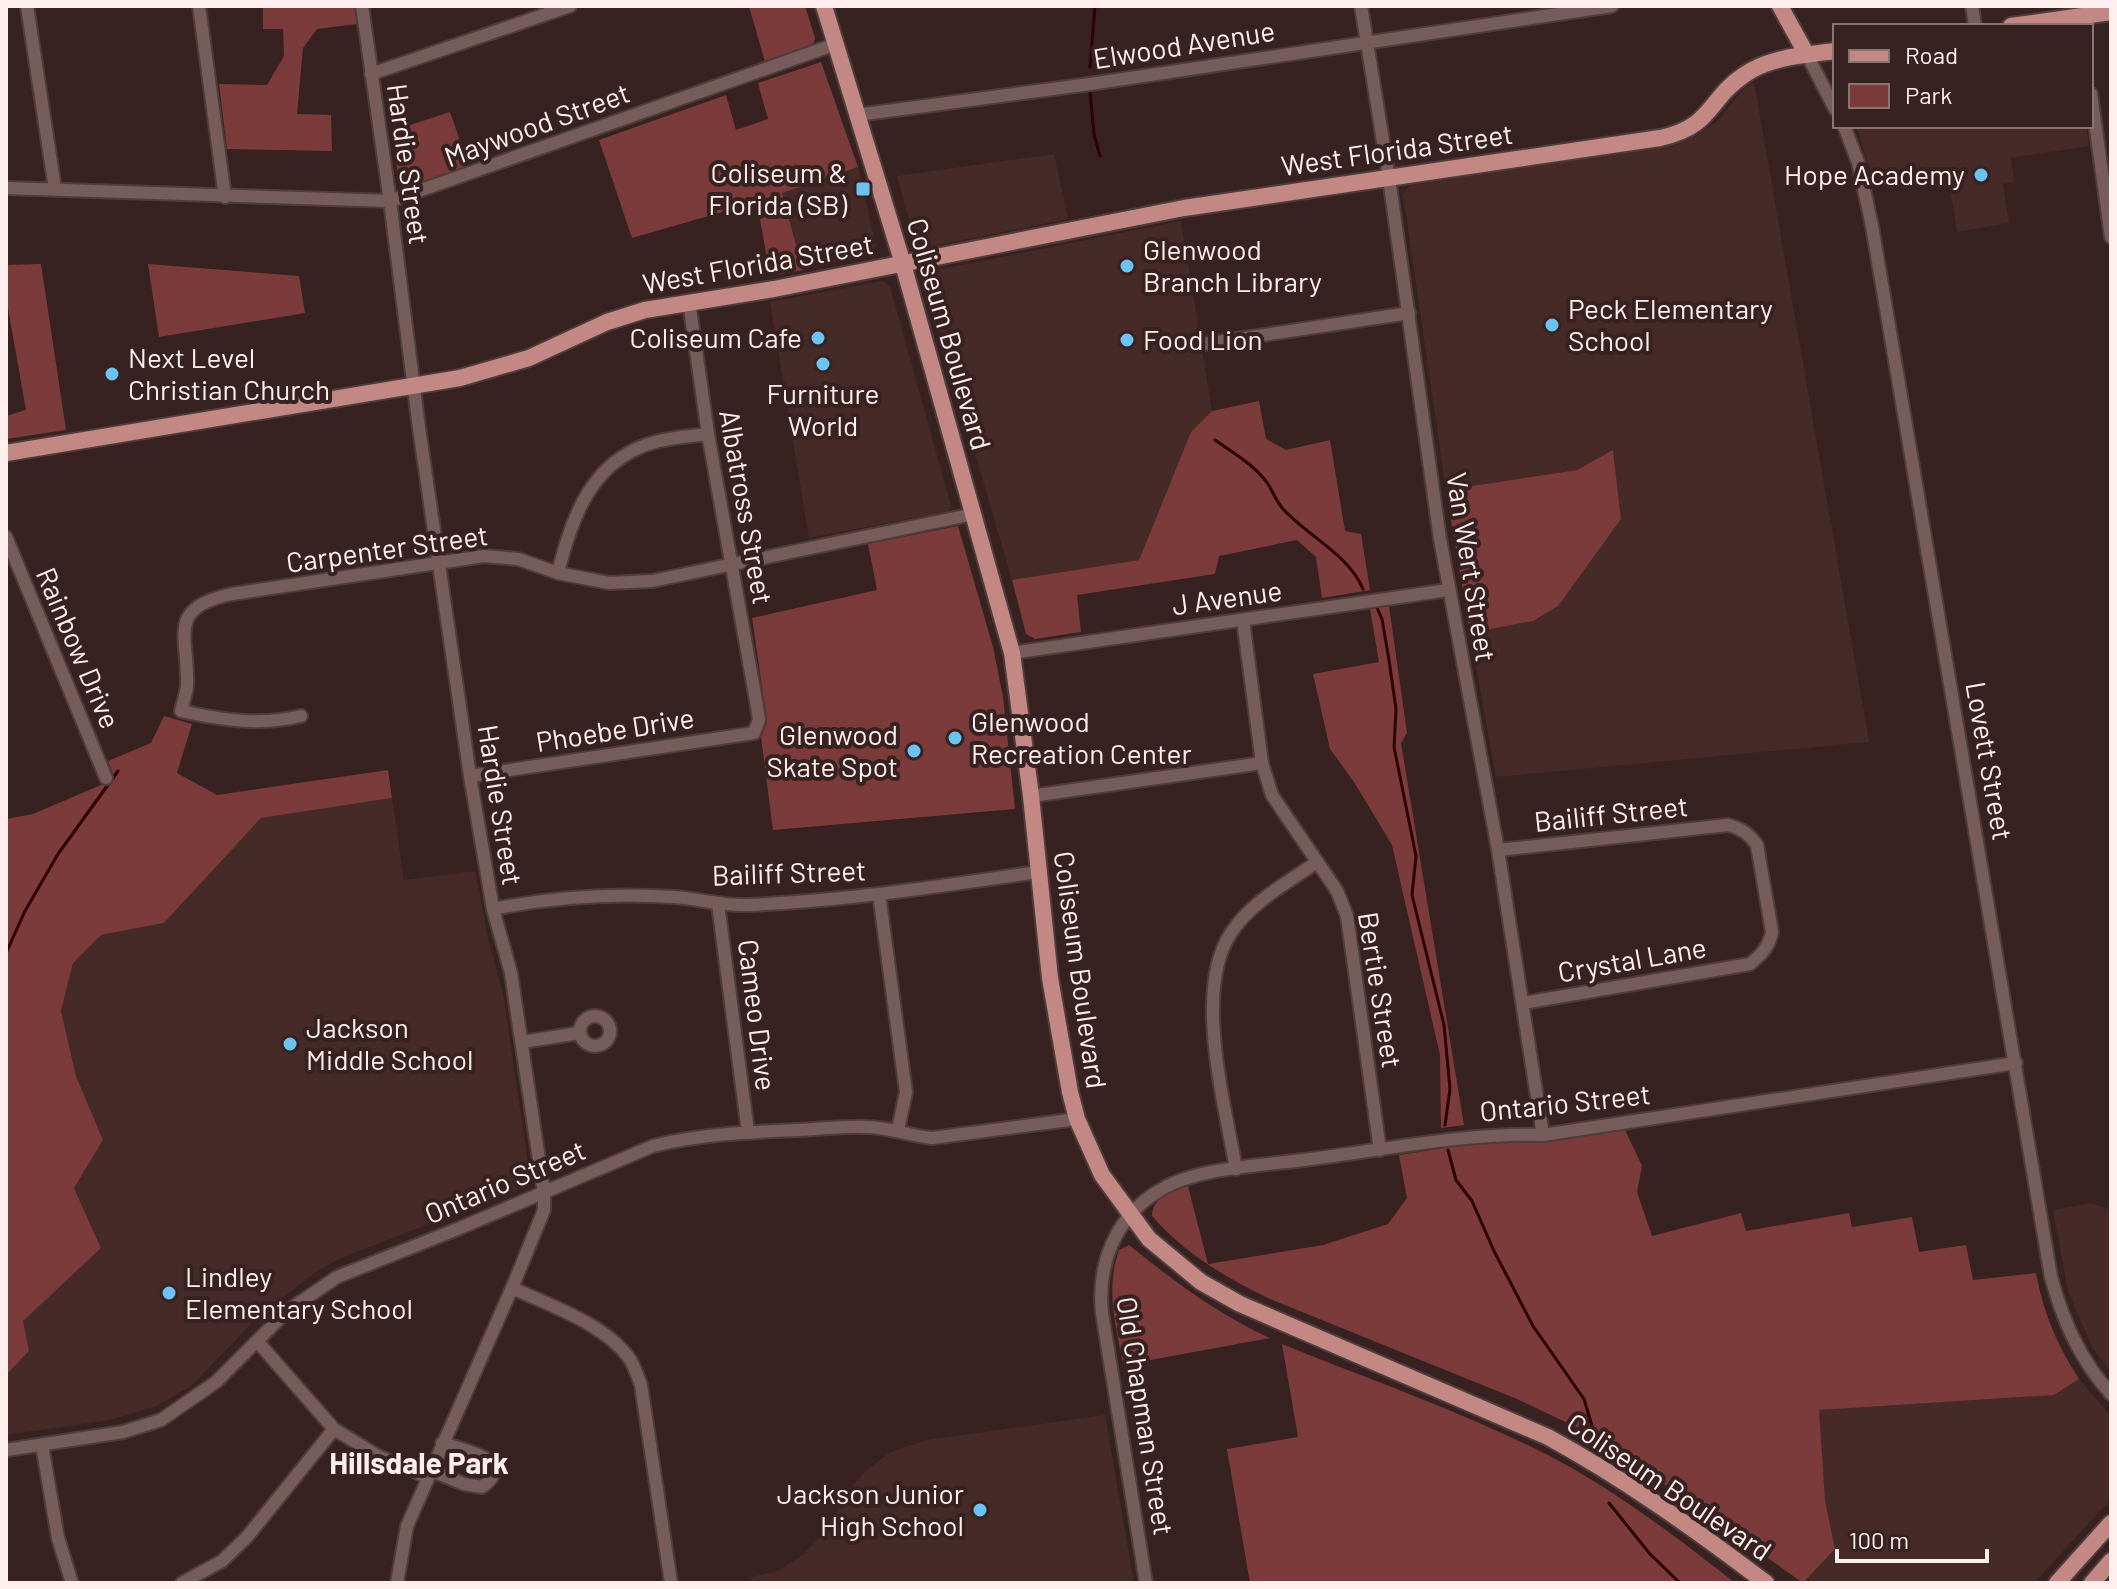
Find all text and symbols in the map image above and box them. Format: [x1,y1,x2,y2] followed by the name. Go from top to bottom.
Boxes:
[1091,13,1277,75] street label: Elwood Avenue
[1833,24,2093,128] legend
[1905,40,1958,69] text: Road
[439,75,634,173] street label: Maywood Street
[1905,80,1952,109] text: Park
[381,81,437,246] street label: Hardie Street
[1279,116,1515,182] street label: West Florida Street
[708,155,848,221] place label: Coliseum & Florida (SB)
[1784,157,1965,191] place label: Hope Academy
[1972,166,1990,184] marker: Hope Academy
[854,180,872,198] marker: Coliseum & Florida (SB)
[901,214,999,453] street label: Coliseum Boulevard
[640,226,876,300] street label: West Florida Street
[1143,232,1322,298] place label: Glenwood Branch Library
[1118,257,1136,275] marker: Glenwood Branch Library
[1568,291,1773,357] place label: Peck Elementary School
[1543,316,1561,334] marker: Peck Elementary School
[629,320,802,354] place label: Coliseum Cafe
[1143,322,1263,356] place label: Food Lion
[809,329,827,347] marker: Coliseum Cafe
[1118,331,1136,349] marker: Food Lion
[128,340,330,406] place label: Next Level Christian Church
[814,355,832,373] marker: Furniture World
[103,365,121,383] marker: Next Level Christian Church
[766,376,880,442] place label: Furniture World
[713,407,781,607] street label: Albatross Street
[1440,470,1504,664] street label: Van Wert Street
[284,517,490,579] street label: Carpenter Street
[30,562,128,733] street label: Rainbow Drive
[1170,572,1284,622] street label: J Avenue
[1959,679,2021,843] street label: Lovett Street
[533,700,696,758] street label: Phoebe Drive
[971,704,1192,770] place label: Glenwood Recreation Center
[766,717,898,783] place label: Glenwood Skate Spot
[472,722,530,888] street label: Hardie Street
[946,729,964,747] marker: Glenwood Recreation Center
[905,742,923,760] marker: Glenwood Skate Spot
[1532,788,1689,838] street label: Bailiff Street
[1047,849,1114,1091] street label: Coliseum Boulevard
[711,852,867,892] street label: Bailiff Street
[1352,909,1410,1070] street label: Bertie Street
[1555,929,1709,989] street label: Crystal Lane
[732,937,784,1093] street label: Cameo Drive
[306,1010,473,1076] place label: Jackson Middle School
[281,1035,299,1053] marker: Jackson Middle School
[1478,1076,1652,1128] street label: Ontario Street
[419,1132,590,1230] street label: Ontario Street
[185,1259,413,1325] place label: Lindley Elementary School
[160,1284,178,1302] marker: Lindley Elementary School
[1110,1294,1182,1538] street label: Old Chapman Street
[1561,1405,1778,1567] street label: Coliseum Boulevard
[329,1444,509,1480] district label: Hillsdale Park
[777,1476,964,1542] place label: Jackson Junior High School
[971,1501,989,1519] marker: Jackson Junior High School
[1837,1513,1987,1563] scale bar
[1849,1525,1909,1554] text: 100 m

